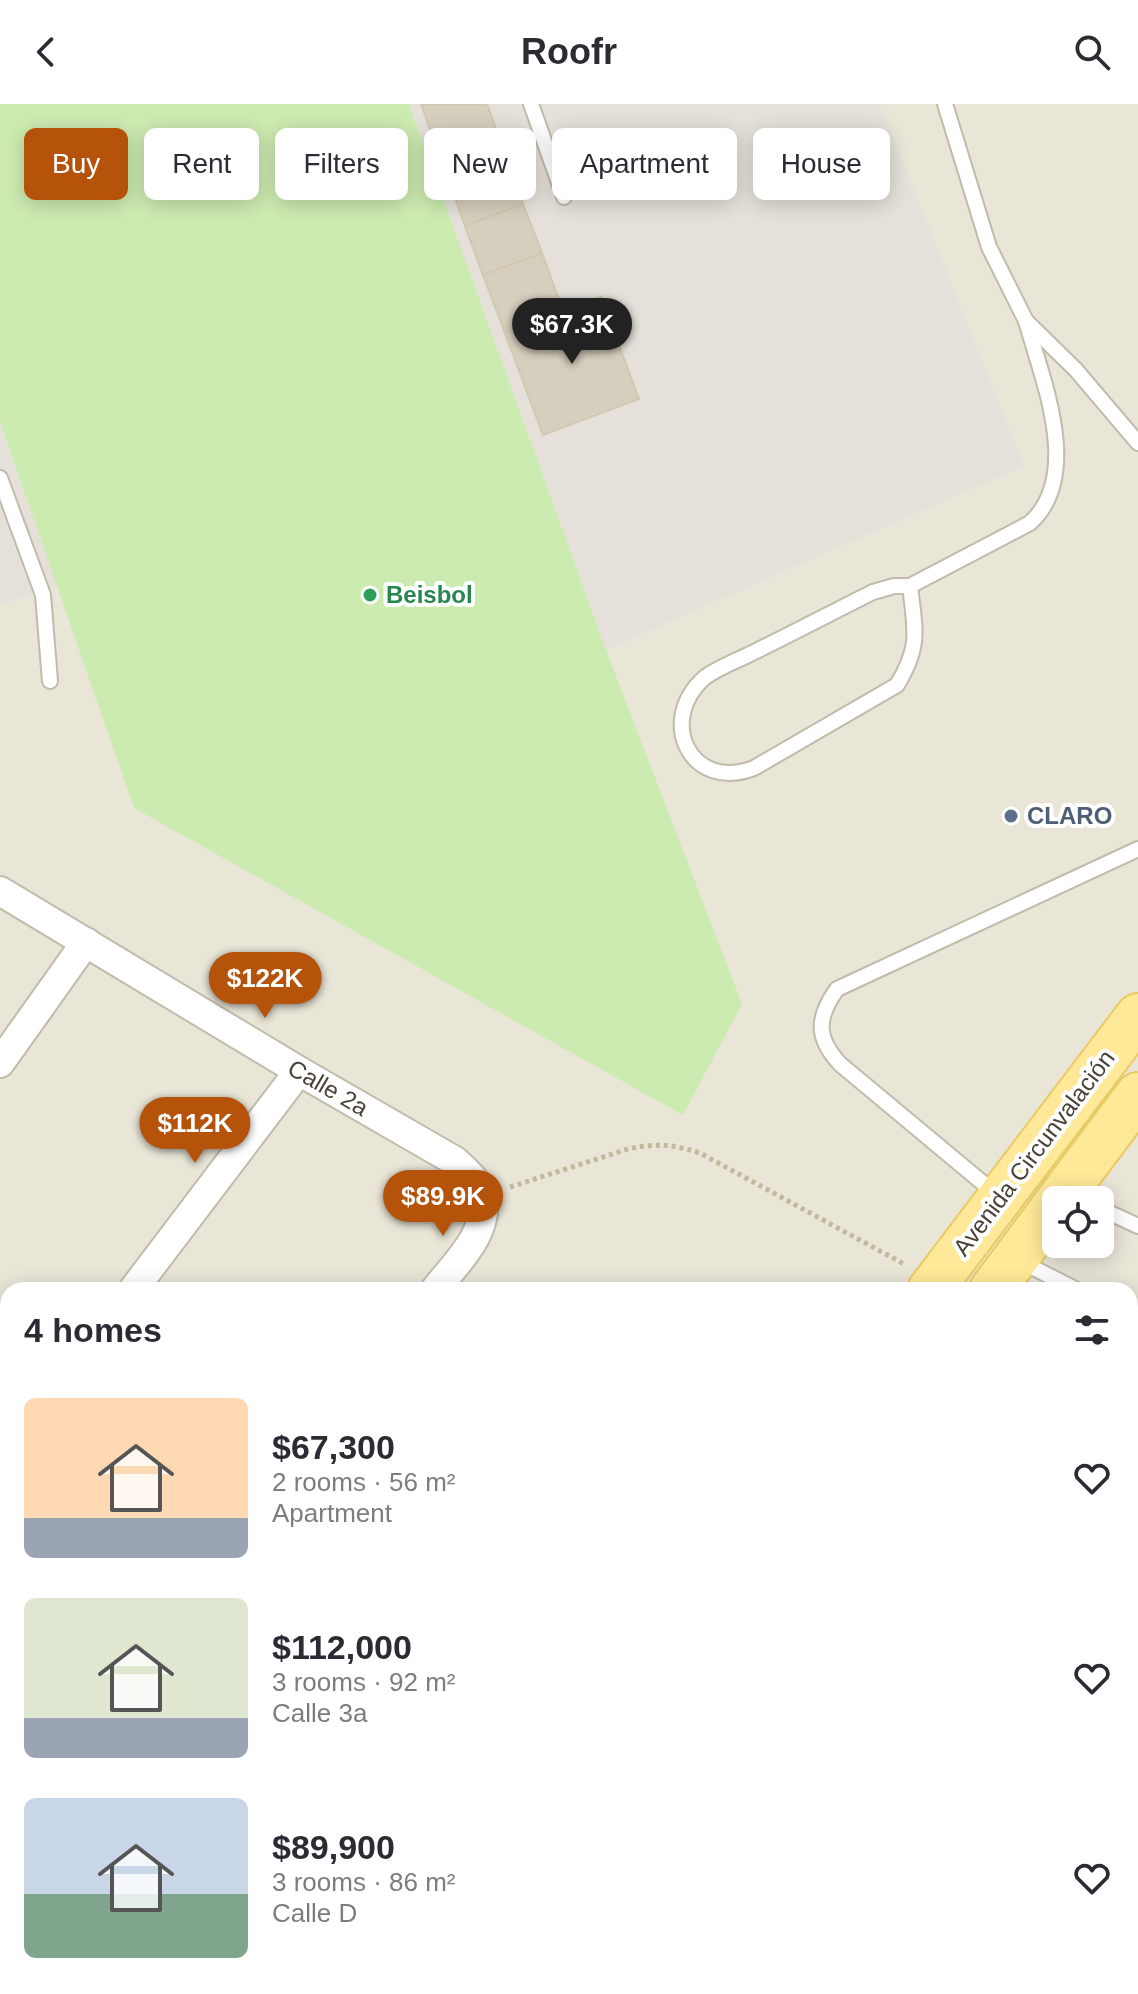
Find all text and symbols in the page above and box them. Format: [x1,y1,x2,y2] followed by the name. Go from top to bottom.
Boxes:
[24,30,68,74] icon: back
[1070,30,1114,74] icon: search
[521,31,617,72] text: Roofr
[24,128,128,200] chip: Buy
[144,128,259,200] chip: Rent
[275,128,408,200] chip: Filters
[424,128,536,200] chip: New
[552,128,737,200] chip: Apartment
[753,128,890,200] chip: House
[507,298,637,366] pin: $67.3K
[530,309,614,339] text: $67.3K
[386,581,473,608] place label: Beisbol
[361,586,379,604] marker: Beisbol
[1027,802,1112,829] place label: CLARO
[1002,807,1020,825] marker: CLARO
[209,952,321,1020] pin: $122K
[227,963,303,993] text: $122K
[947,1045,1120,1261] street label: Avenida Circunvalación
[283,1054,374,1122] street label: Calle 2a
[139,1097,251,1165] pin: $112K
[157,1108,233,1138] text: $112K
[378,1170,508,1238] pin: $89.9K
[401,1181,485,1211] text: $89.9K
[1042,1186,1114,1258] map controls
[1042,1186,1114,1258] button: locate
[1070,1308,1114,1352] icon: filters
[24,1311,162,1349] text: 4 homes
[272,1428,395,1466] text: $67,300
[88,1430,184,1526] icon: home
[1070,1456,1114,1500] icon: heart
[272,1467,456,1497] text: 2 rooms · 56 m²
[272,1498,392,1528] text: Apartment
[272,1628,412,1666] text: $112,000
[88,1630,184,1726] icon: home
[1070,1656,1114,1700] icon: heart
[272,1667,456,1697] text: 3 rooms · 92 m²
[272,1698,367,1728] text: Calle 3a
[272,1828,395,1866] text: $89,900
[88,1830,184,1926] icon: home
[1070,1856,1114,1900] icon: heart
[272,1867,456,1897] text: 3 rooms · 86 m²
[272,1898,357,1928] text: Calle D

